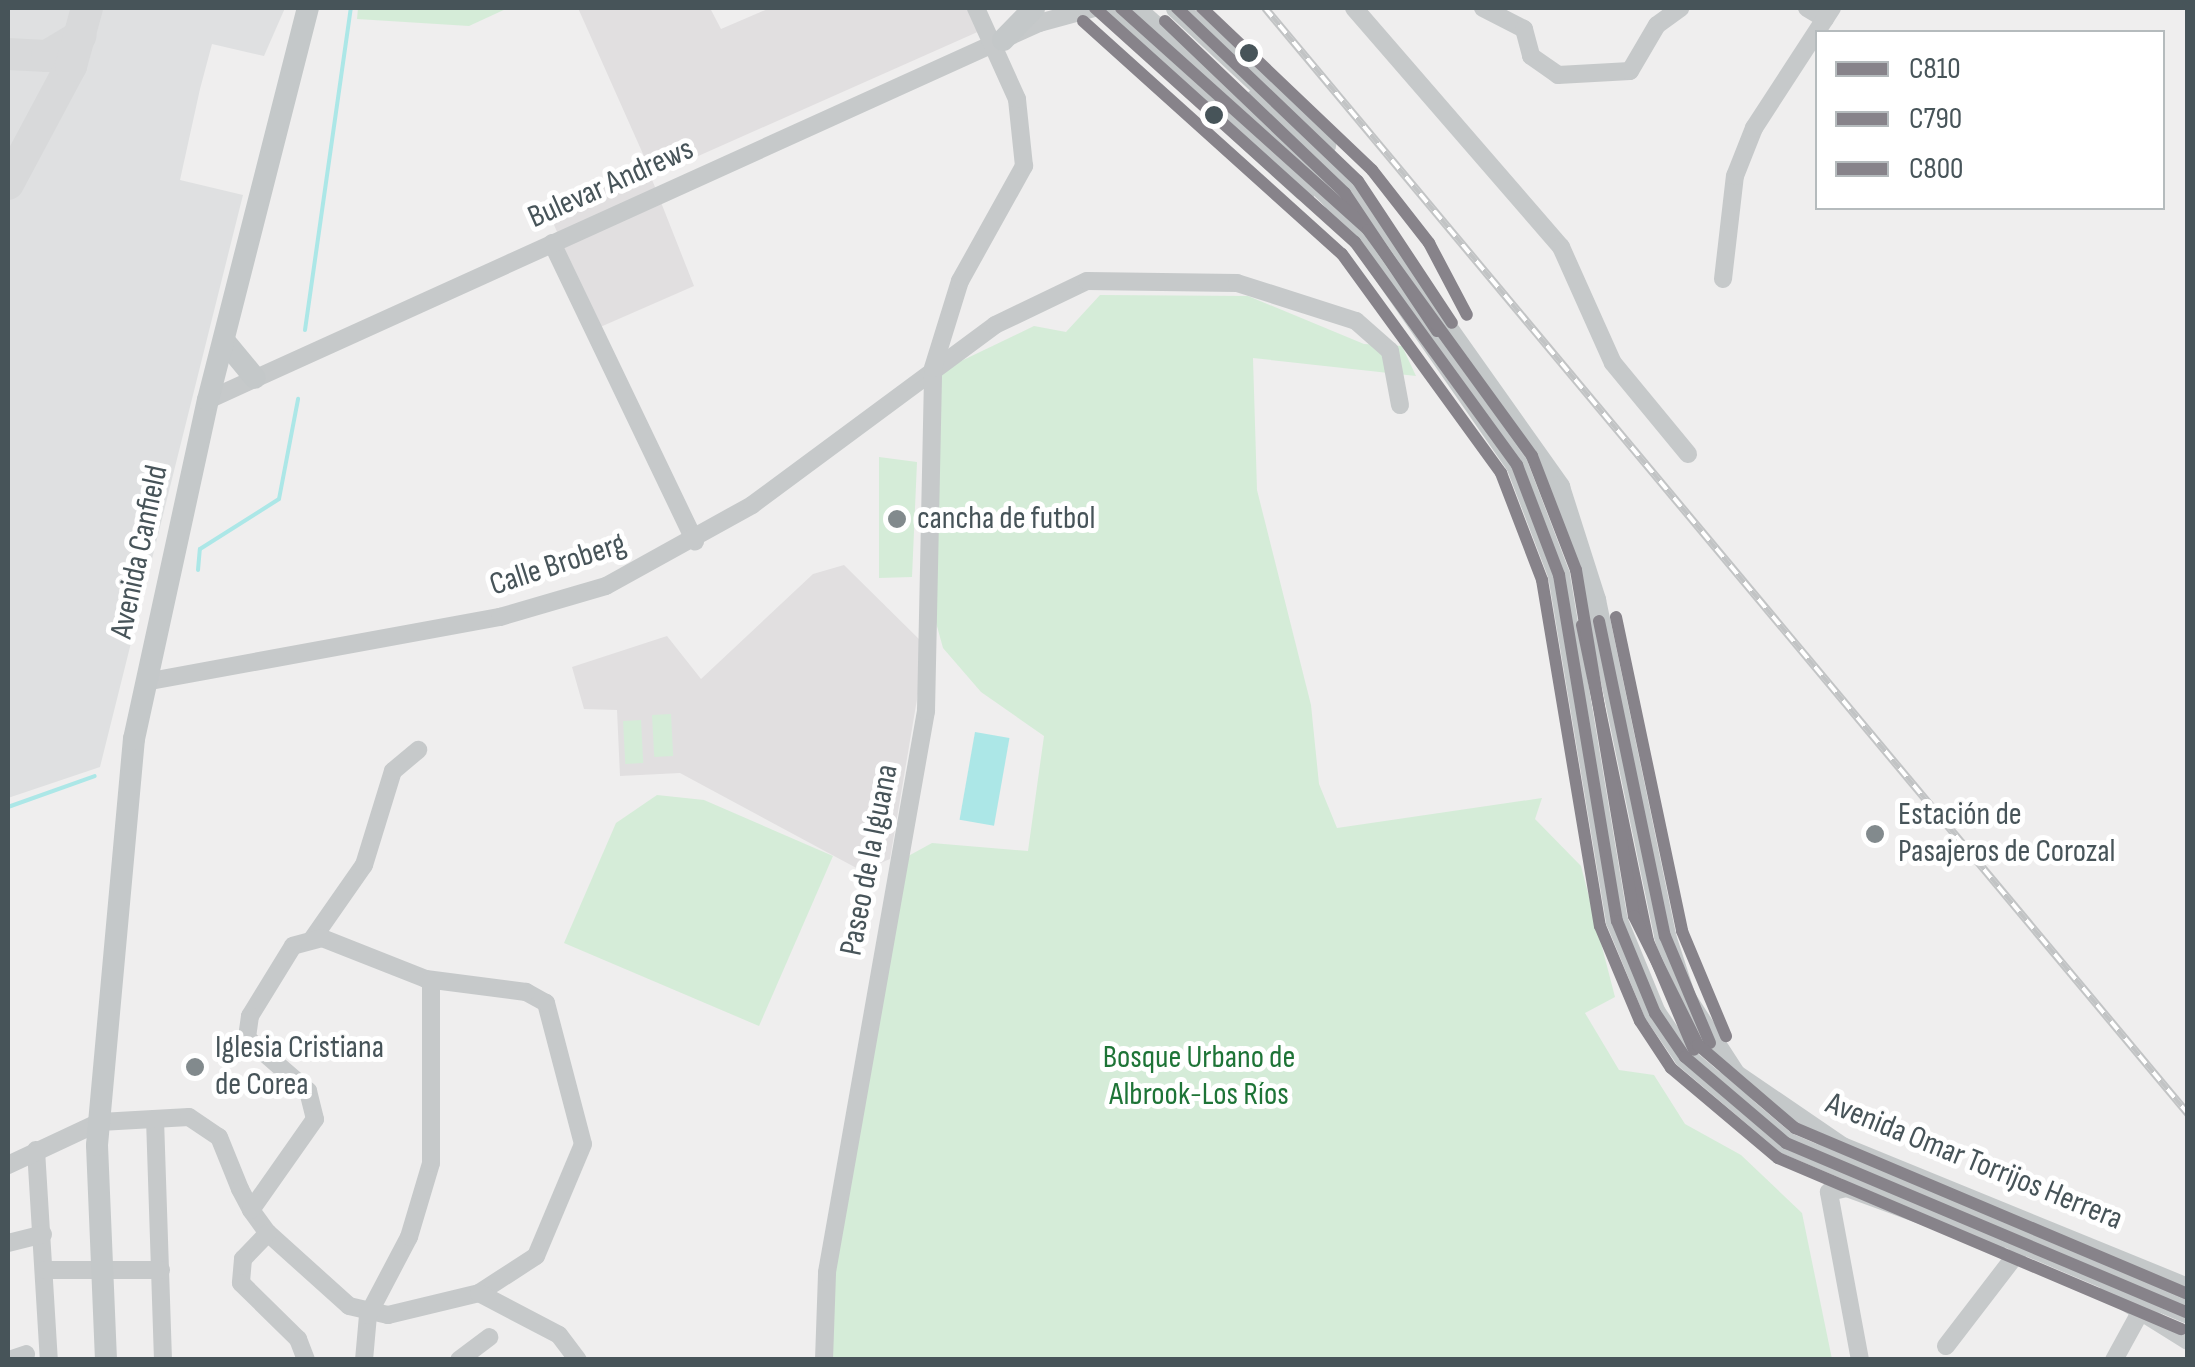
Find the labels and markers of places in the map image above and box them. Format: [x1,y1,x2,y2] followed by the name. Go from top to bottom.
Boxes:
[1239,43,1259,63] unlabelled marker
[1204,105,1224,125] unlabelled marker
[917,500,1095,538] place label: cancha de futbol
[886,508,908,530] marker: cancha de futbol
[1898,797,2115,872] place label: Estación de Pasajeros de Corozal
[1862,821,1888,847] marker: Estación de Pasajeros de Corozal
[215,1030,384,1105] place label: Iglesia Cristiana de Corea
[184,1056,206,1078] marker: Iglesia Cristiana de Corea

